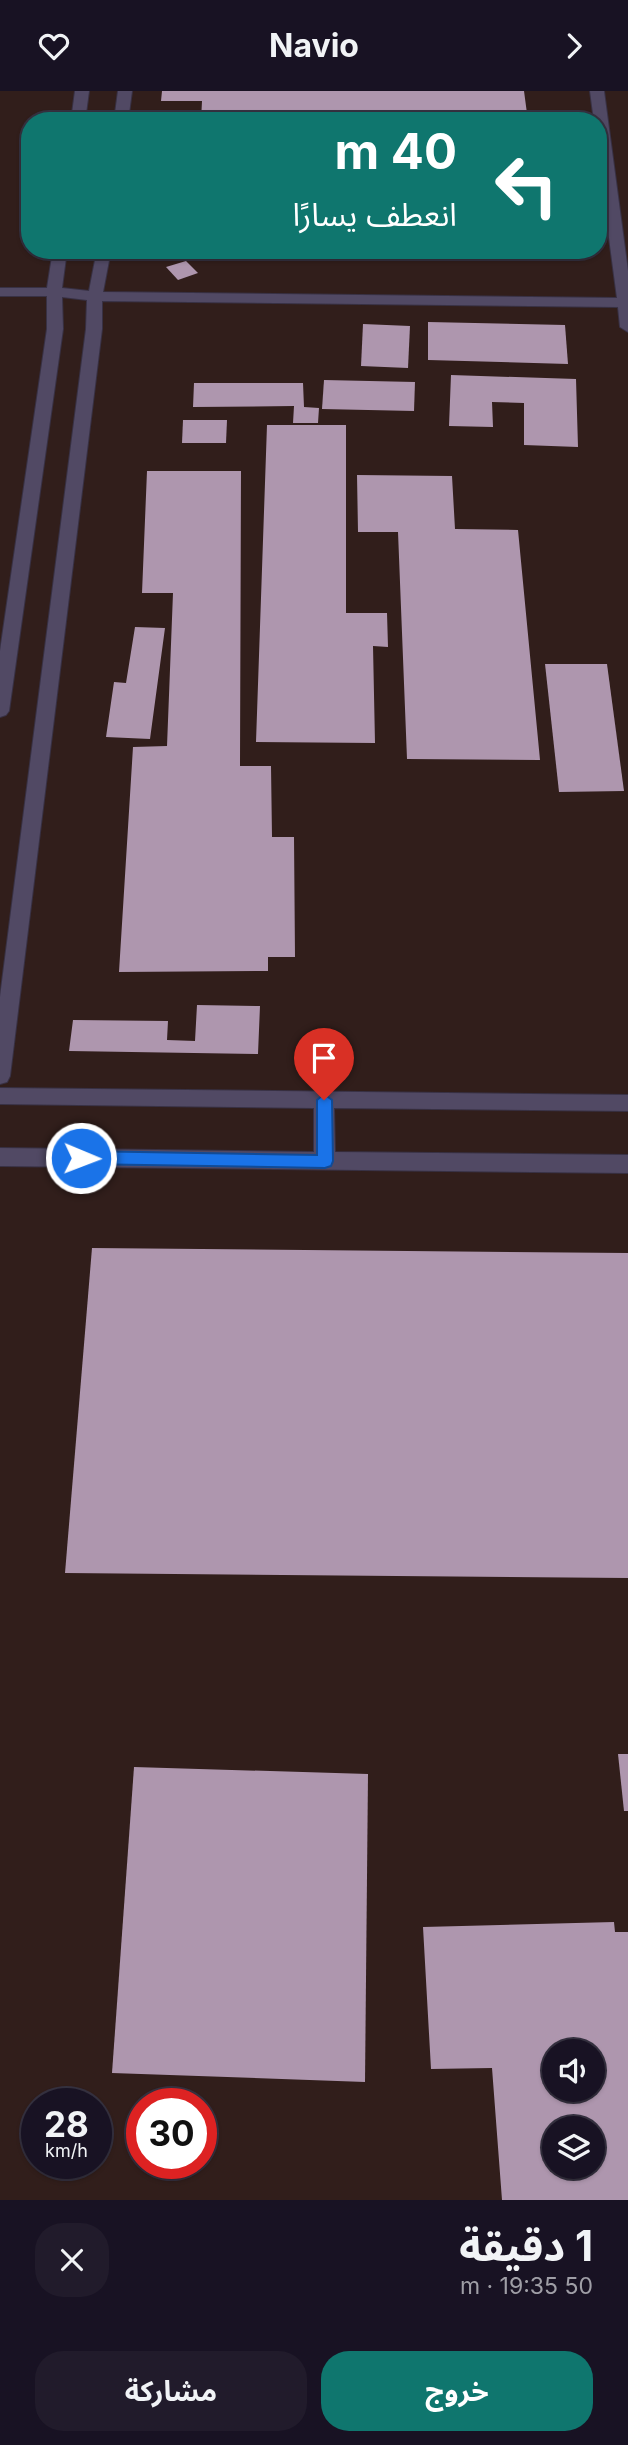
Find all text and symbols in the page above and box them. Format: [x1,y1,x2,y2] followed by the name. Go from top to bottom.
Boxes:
[269,26,359,65] text: Navio
[35,27,73,65] icon: heart
[555,27,593,65] icon: forward
[334,122,457,181] text: 40 m
[481,140,572,231] icon: left
[293,195,457,234] text: انعطف يسارًا
[294,1028,354,1100] pin
[305,1039,343,1077] icon: arrive
[44,1121,118,1195] position arrow
[542,2039,605,2179] map controls
[542,2039,605,2102] button: sound
[126,2088,217,2179] speed limit sign: 30
[44,2103,89,2145] text: 28
[542,2116,605,2179] button: layers
[45,2140,88,2161] text: km/h
[459,2220,593,2271] text: 1 دقيقة
[35,2223,109,2297] button: close
[460,2272,593,2300] text: 50 m · 19:35
[35,2351,307,2431] button: مشاركة
[321,2351,593,2431] button: خروج

